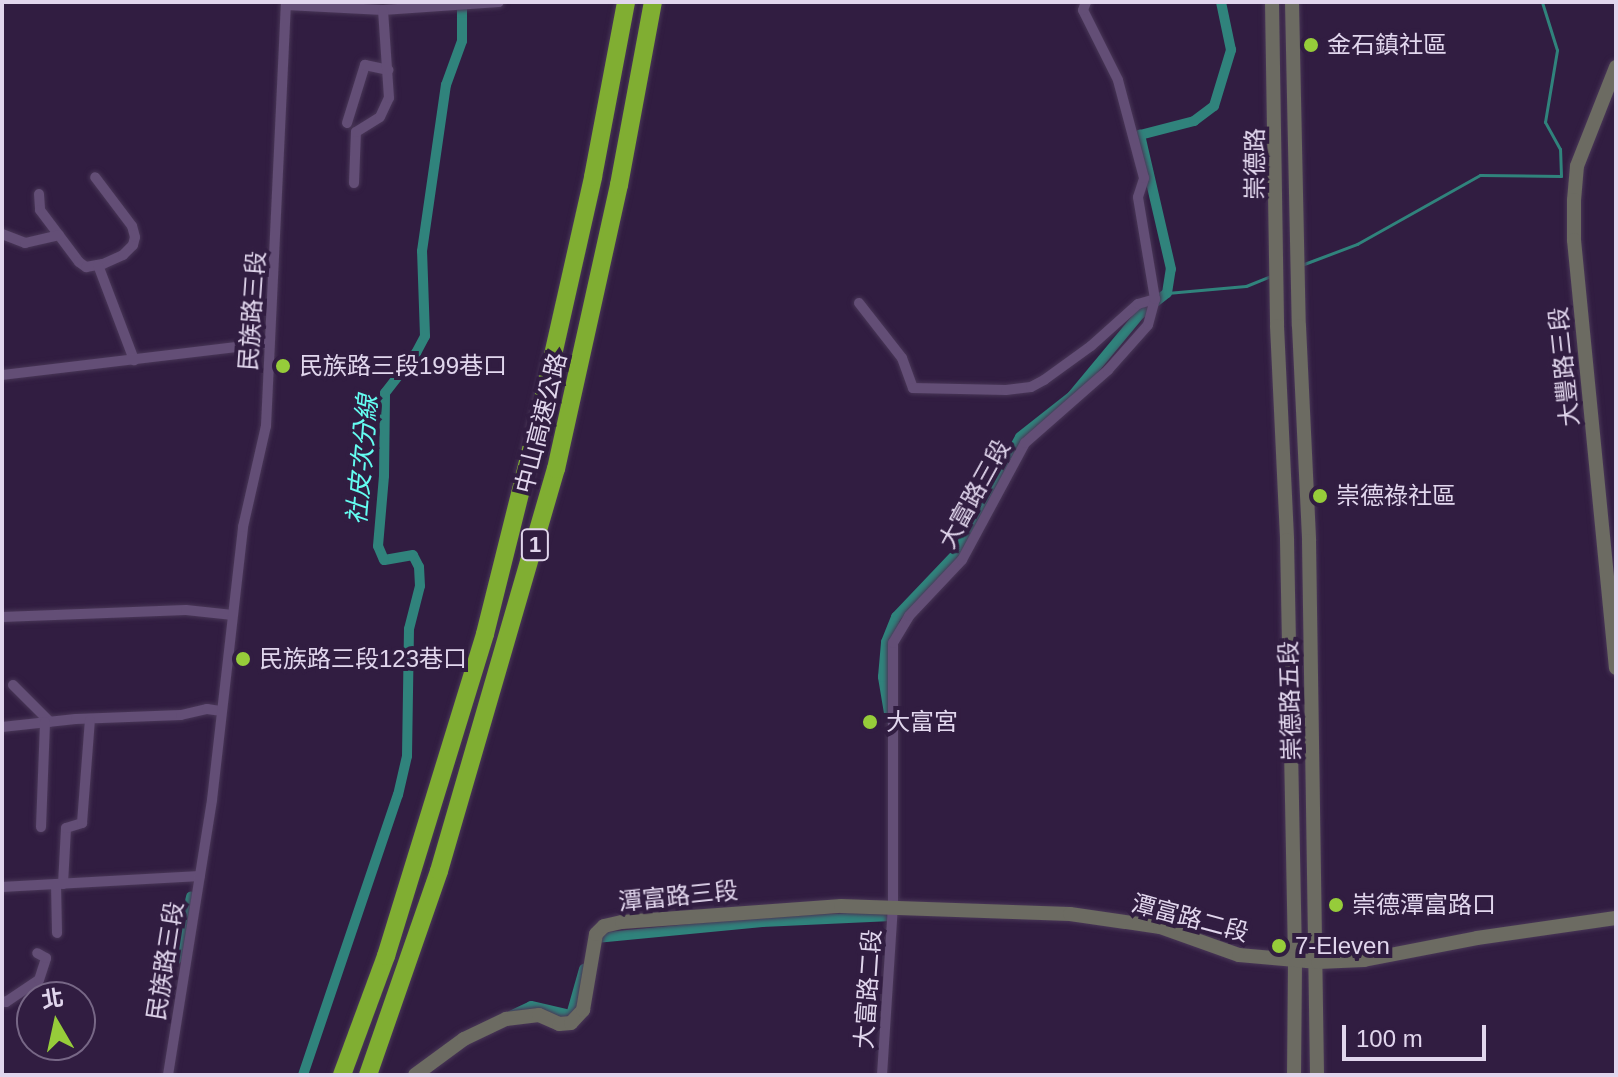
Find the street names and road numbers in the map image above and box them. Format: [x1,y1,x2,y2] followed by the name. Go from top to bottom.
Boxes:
[1241,128,1269,200] street label: 崇德路
[233,250,271,372] street label: 民族路三段
[1543,306,1585,428] street label: 大豐路三段
[510,350,572,496] street label: 中山高速公路
[932,435,1016,553] street label: 大富路三段
[519,527,551,563] road number: 1
[1274,641,1306,761] street label: 崇德路五段
[617,875,739,917] street label: 潭富路三段
[1128,889,1252,947] street label: 潭富路二段
[141,899,189,1023] street label: 民族路三段
[849,928,887,1050] street label: 大富路二段

